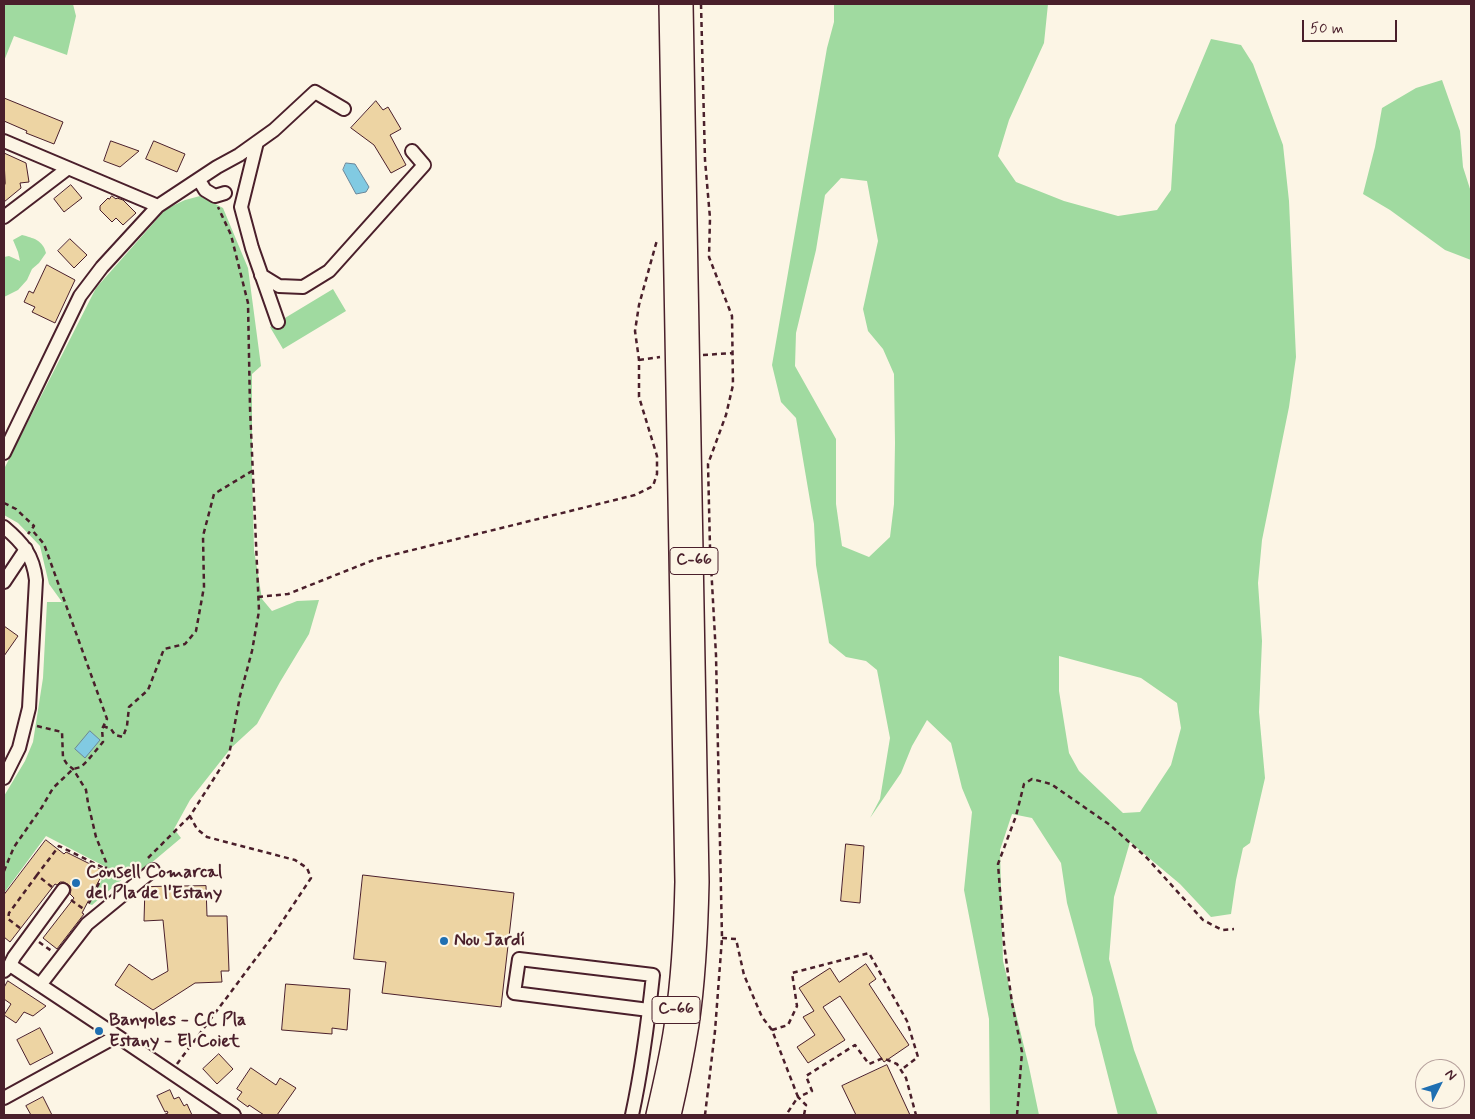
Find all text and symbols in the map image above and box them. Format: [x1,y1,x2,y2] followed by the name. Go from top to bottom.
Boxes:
[1305,10,1400,42] scale bar
[1310,19,1344,39] text: 50 m
[670,548,718,574] road number: C-66
[86,862,222,904] place label: Consell Comarcal del Pla de l'Estany
[70,877,82,889] marker: Consell Comarcal del Pla de l'Estany
[454,930,525,952] place label: Nou Jardí
[438,935,450,947] marker: Nou Jardí
[652,996,700,1024] road number: C-66
[109,1010,246,1052] place label: Banyoles - CC Pla Estany - El Coiet
[93,1025,105,1037] marker: Banyoles - CC Pla Estany - El Coiet
[1415,1059,1465,1109] north arrow
[1441,1065,1460,1084] text: N

